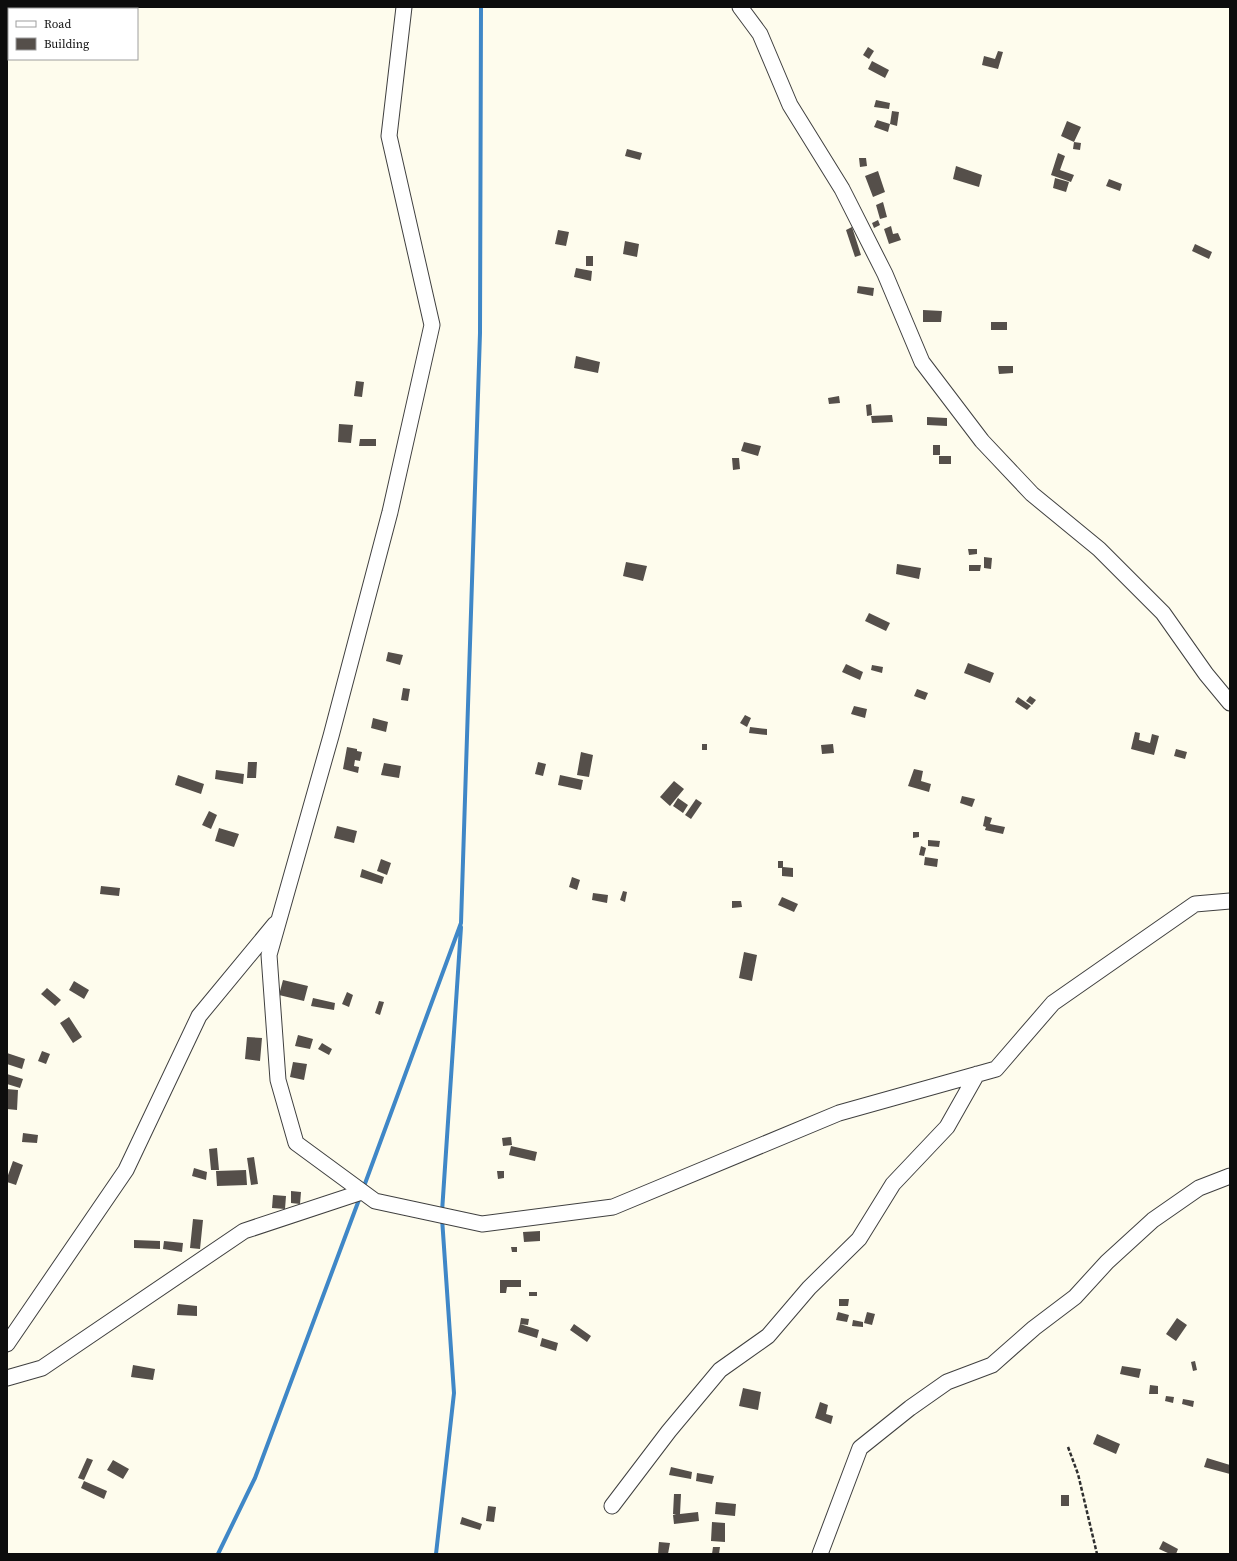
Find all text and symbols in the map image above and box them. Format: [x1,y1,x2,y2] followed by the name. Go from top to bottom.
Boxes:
[8,8,138,60] legend
[44,16,71,32] text: Road
[44,36,89,52] text: Building

